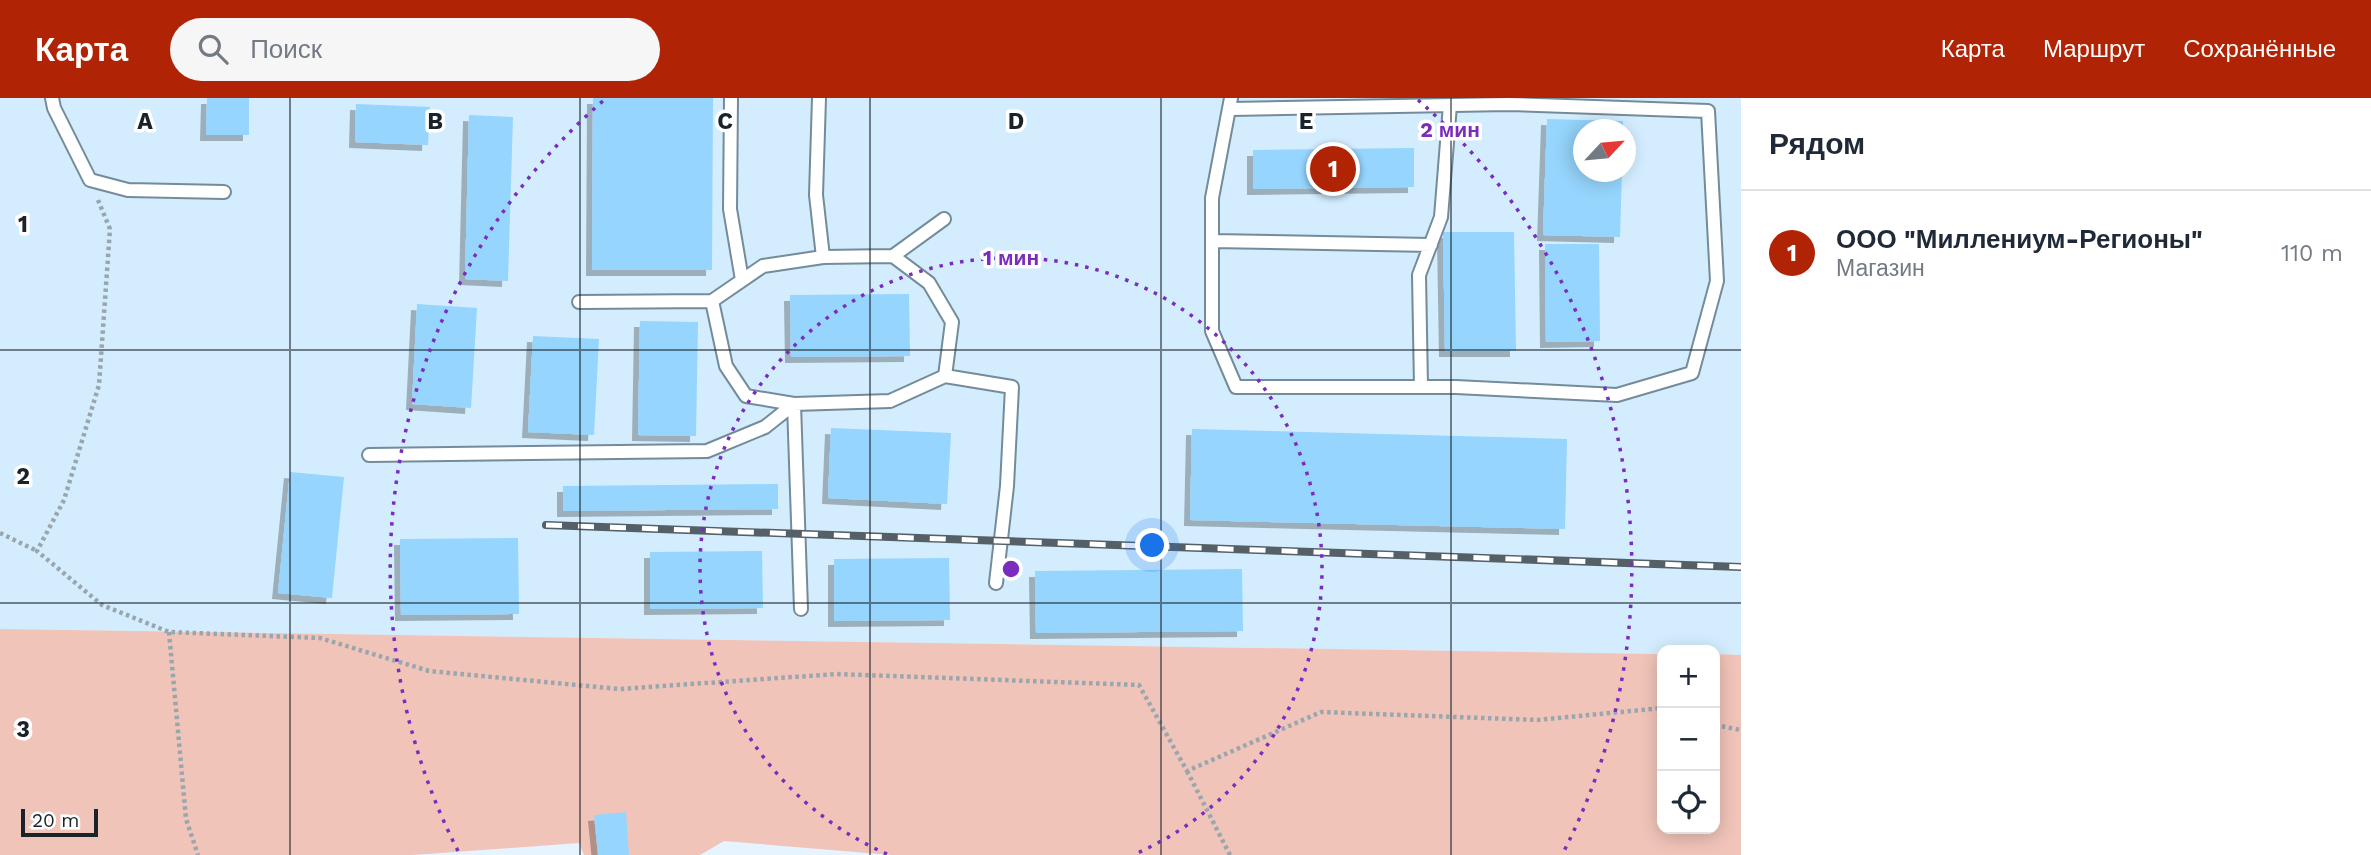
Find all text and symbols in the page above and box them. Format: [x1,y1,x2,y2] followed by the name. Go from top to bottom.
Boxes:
[170,18,660,81] search box
[35,30,128,69] text: Карта
[194,30,232,68] icon: search
[250,34,322,64] text: Поиск
[1941,35,2005,63] text: Карта
[2043,35,2145,63] text: Маршрут
[2183,35,2336,63] text: Сохранённые
[137,108,153,135] text: A
[427,108,443,135] text: B
[717,108,733,135] text: C
[1008,108,1024,135] text: D
[1299,108,1313,135] text: E
[1420,117,1480,142] text: 2 мин
[1573,119,1636,182] north arrow
[1769,126,1865,161] text: Рядом
[1310,143,1356,195] pin: 1
[18,211,28,238] text: 1
[1836,224,2203,254] text: ООО "Миллениум-Регионы"
[1787,240,1797,267] text: 1
[2281,240,2343,267] text: 110 m
[983,245,1039,270] text: 1 мин
[1836,255,1925,282] text: Магазин
[16,463,30,490] text: 2
[1135,528,1169,562] your location
[999,557,1023,581] centre of rings
[1657,645,1720,834] map controls
[1657,645,1720,708] button: +
[1657,708,1720,771] button: −
[16,716,30,743] text: 3
[1657,771,1720,834] button: locate
[21,806,98,838] scale bar
[32,809,79,832] text: 20 m

